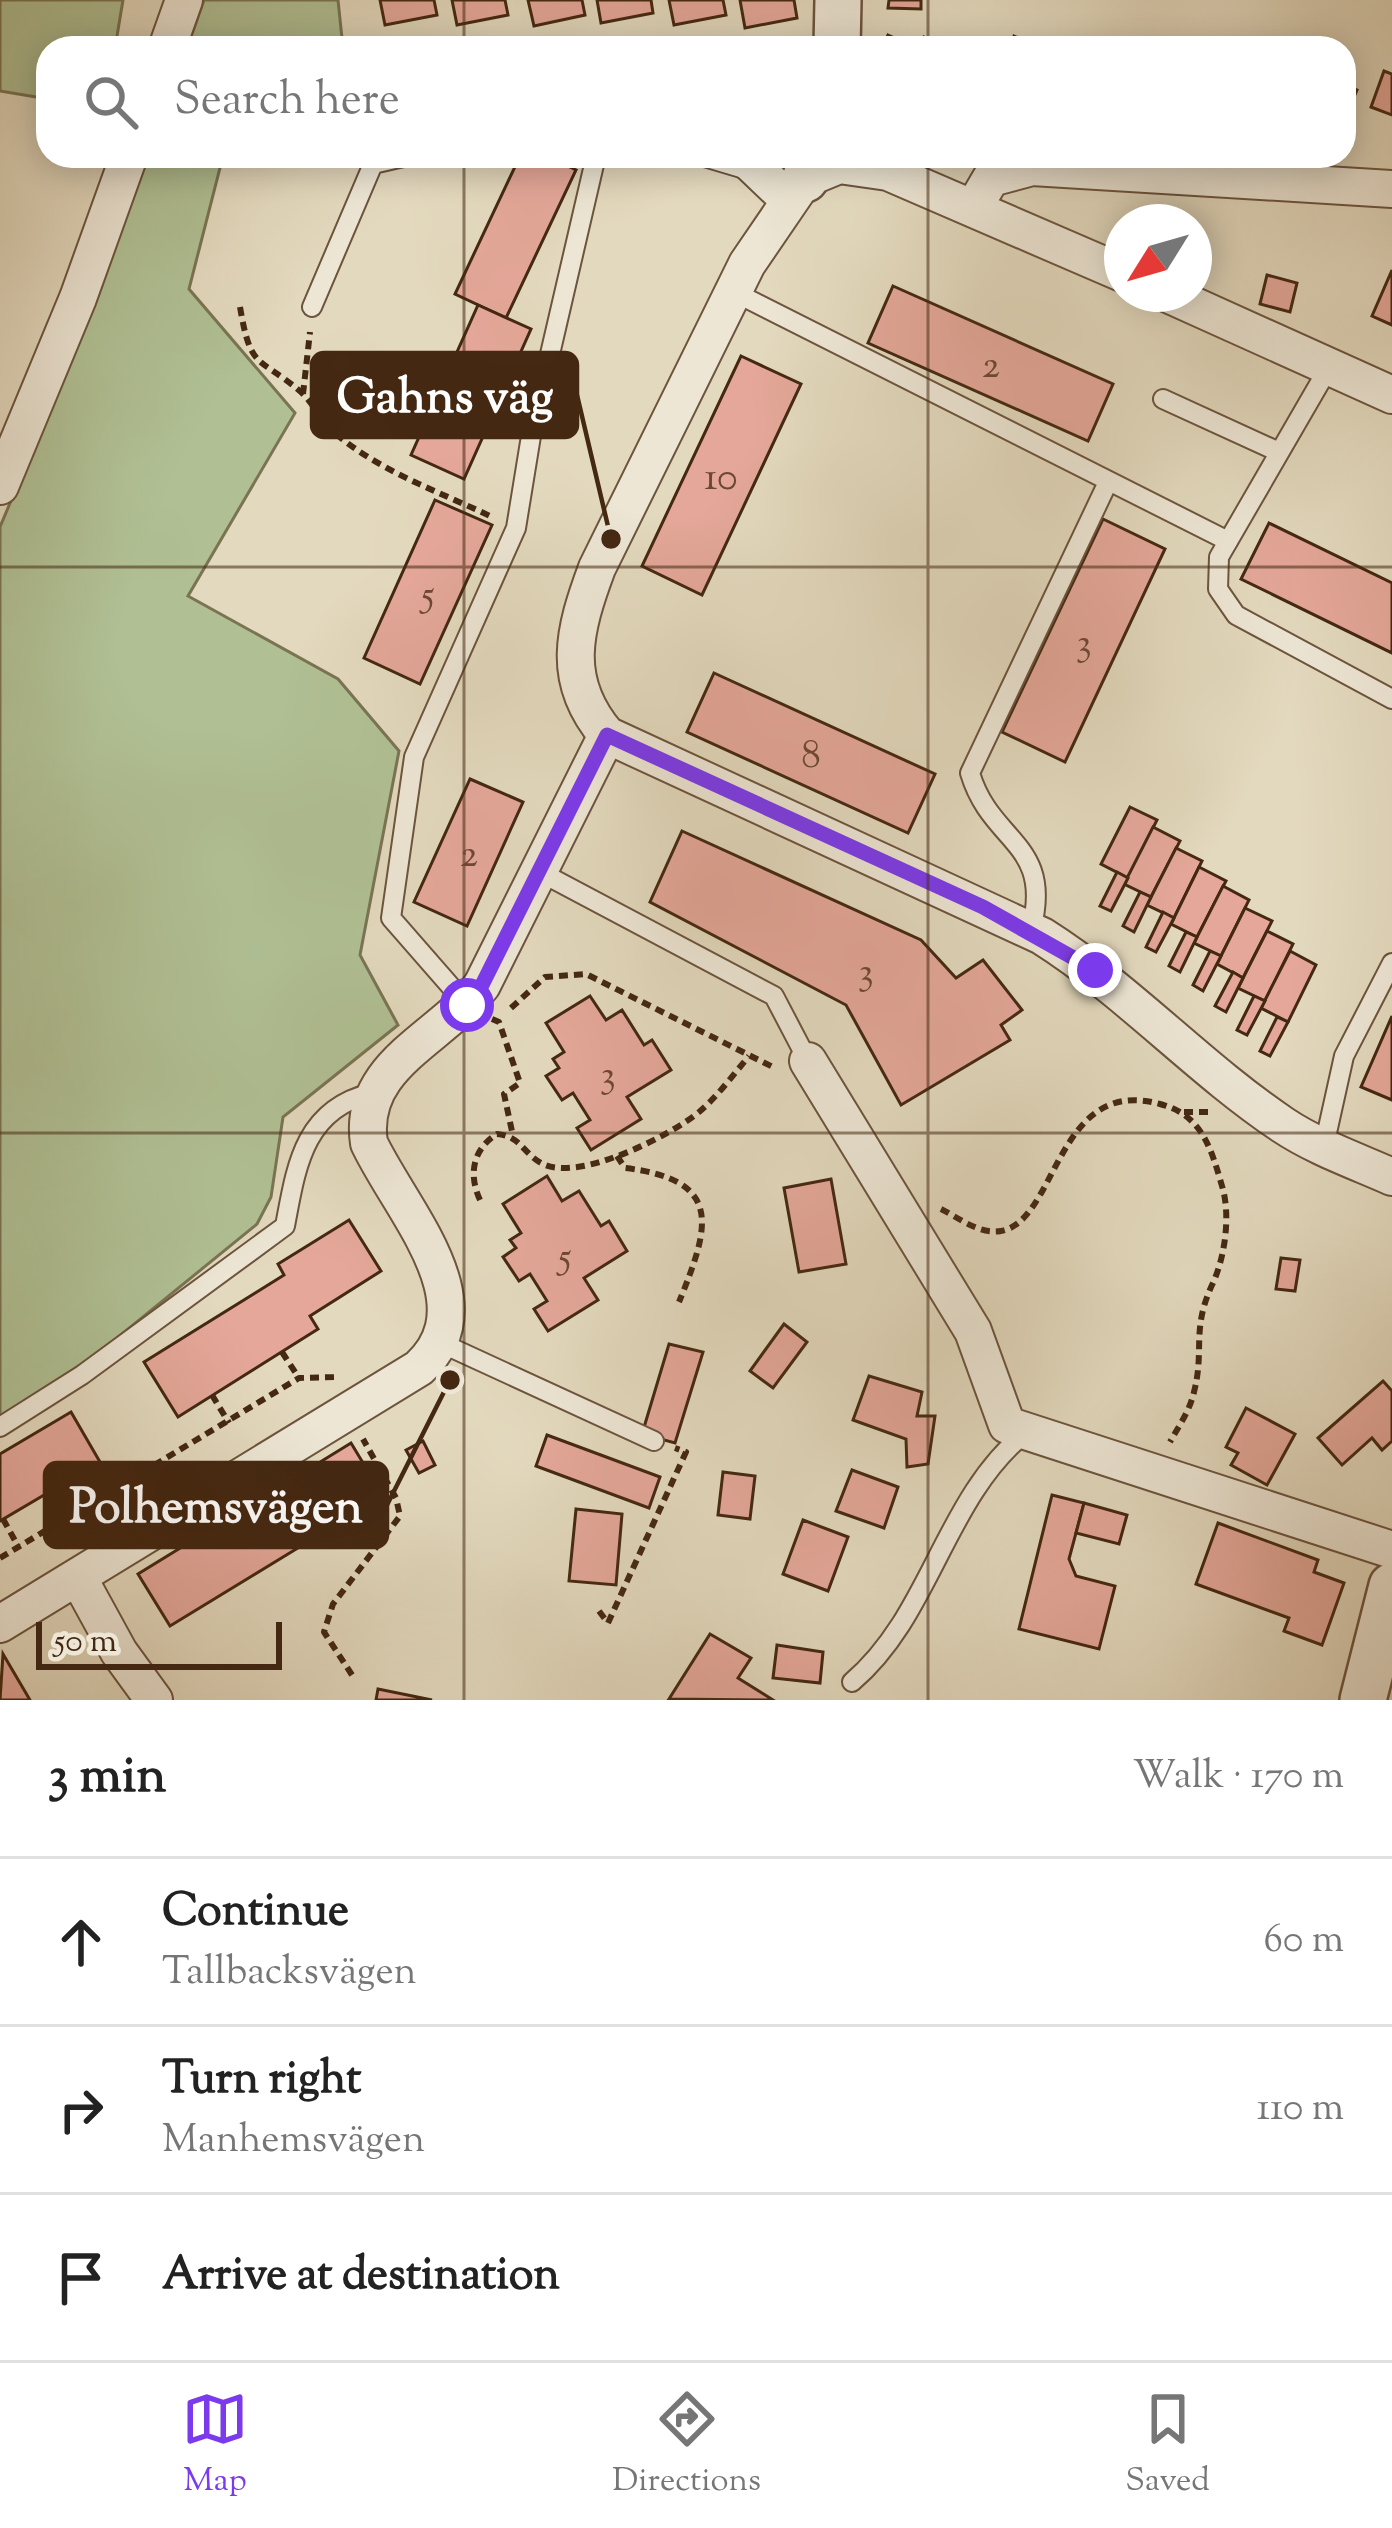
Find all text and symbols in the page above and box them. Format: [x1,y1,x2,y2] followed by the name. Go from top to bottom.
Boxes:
[36,36,1356,168] search box
[78,69,144,135] icon: search
[174,70,400,135] text: Search here
[1104,204,1212,312] north arrow
[982,340,1000,396] house number: 2
[312,353,577,437] callout: Gahns väg
[336,366,554,435] text: Gahns väg
[704,452,738,508] house number: 10
[419,569,435,625] house number: 5
[1076,618,1092,674] house number: 3
[801,730,821,786] house number: 8
[460,829,478,885] house number: 2
[1068,943,1122,997] route end
[858,947,874,1003] house number: 3
[440,978,494,1032] route start
[600,1050,616,1106] house number: 3
[556,1231,572,1287] house number: 5
[45,1463,387,1547] callout: Polhemsvägen
[69,1476,363,1545] text: Polhemsvägen
[36,1616,282,1669] scale bar
[54,1619,117,1667] text: 50 m
[48,1742,166,1815] text: 3 min
[1133,1750,1344,1806] text: Walk · 170 m
[162,1881,349,1946] text: Continue
[48,1909,114,1975] icon: ahead
[1263,1914,1344,1970] text: 60 m
[162,1946,417,2002] text: Tallbacksvägen
[162,2049,361,2114] text: Turn right
[48,2077,114,2143] icon: right
[1257,2082,1344,2138] text: 110 m
[162,2114,425,2170] text: Manhemsvägen
[48,2245,114,2311] icon: arrive
[162,2245,560,2310] text: Arrive at destination
[182,2386,248,2506] tab: Map
[612,2386,761,2506] tab: Directions
[1125,2386,1210,2506] tab: Saved

